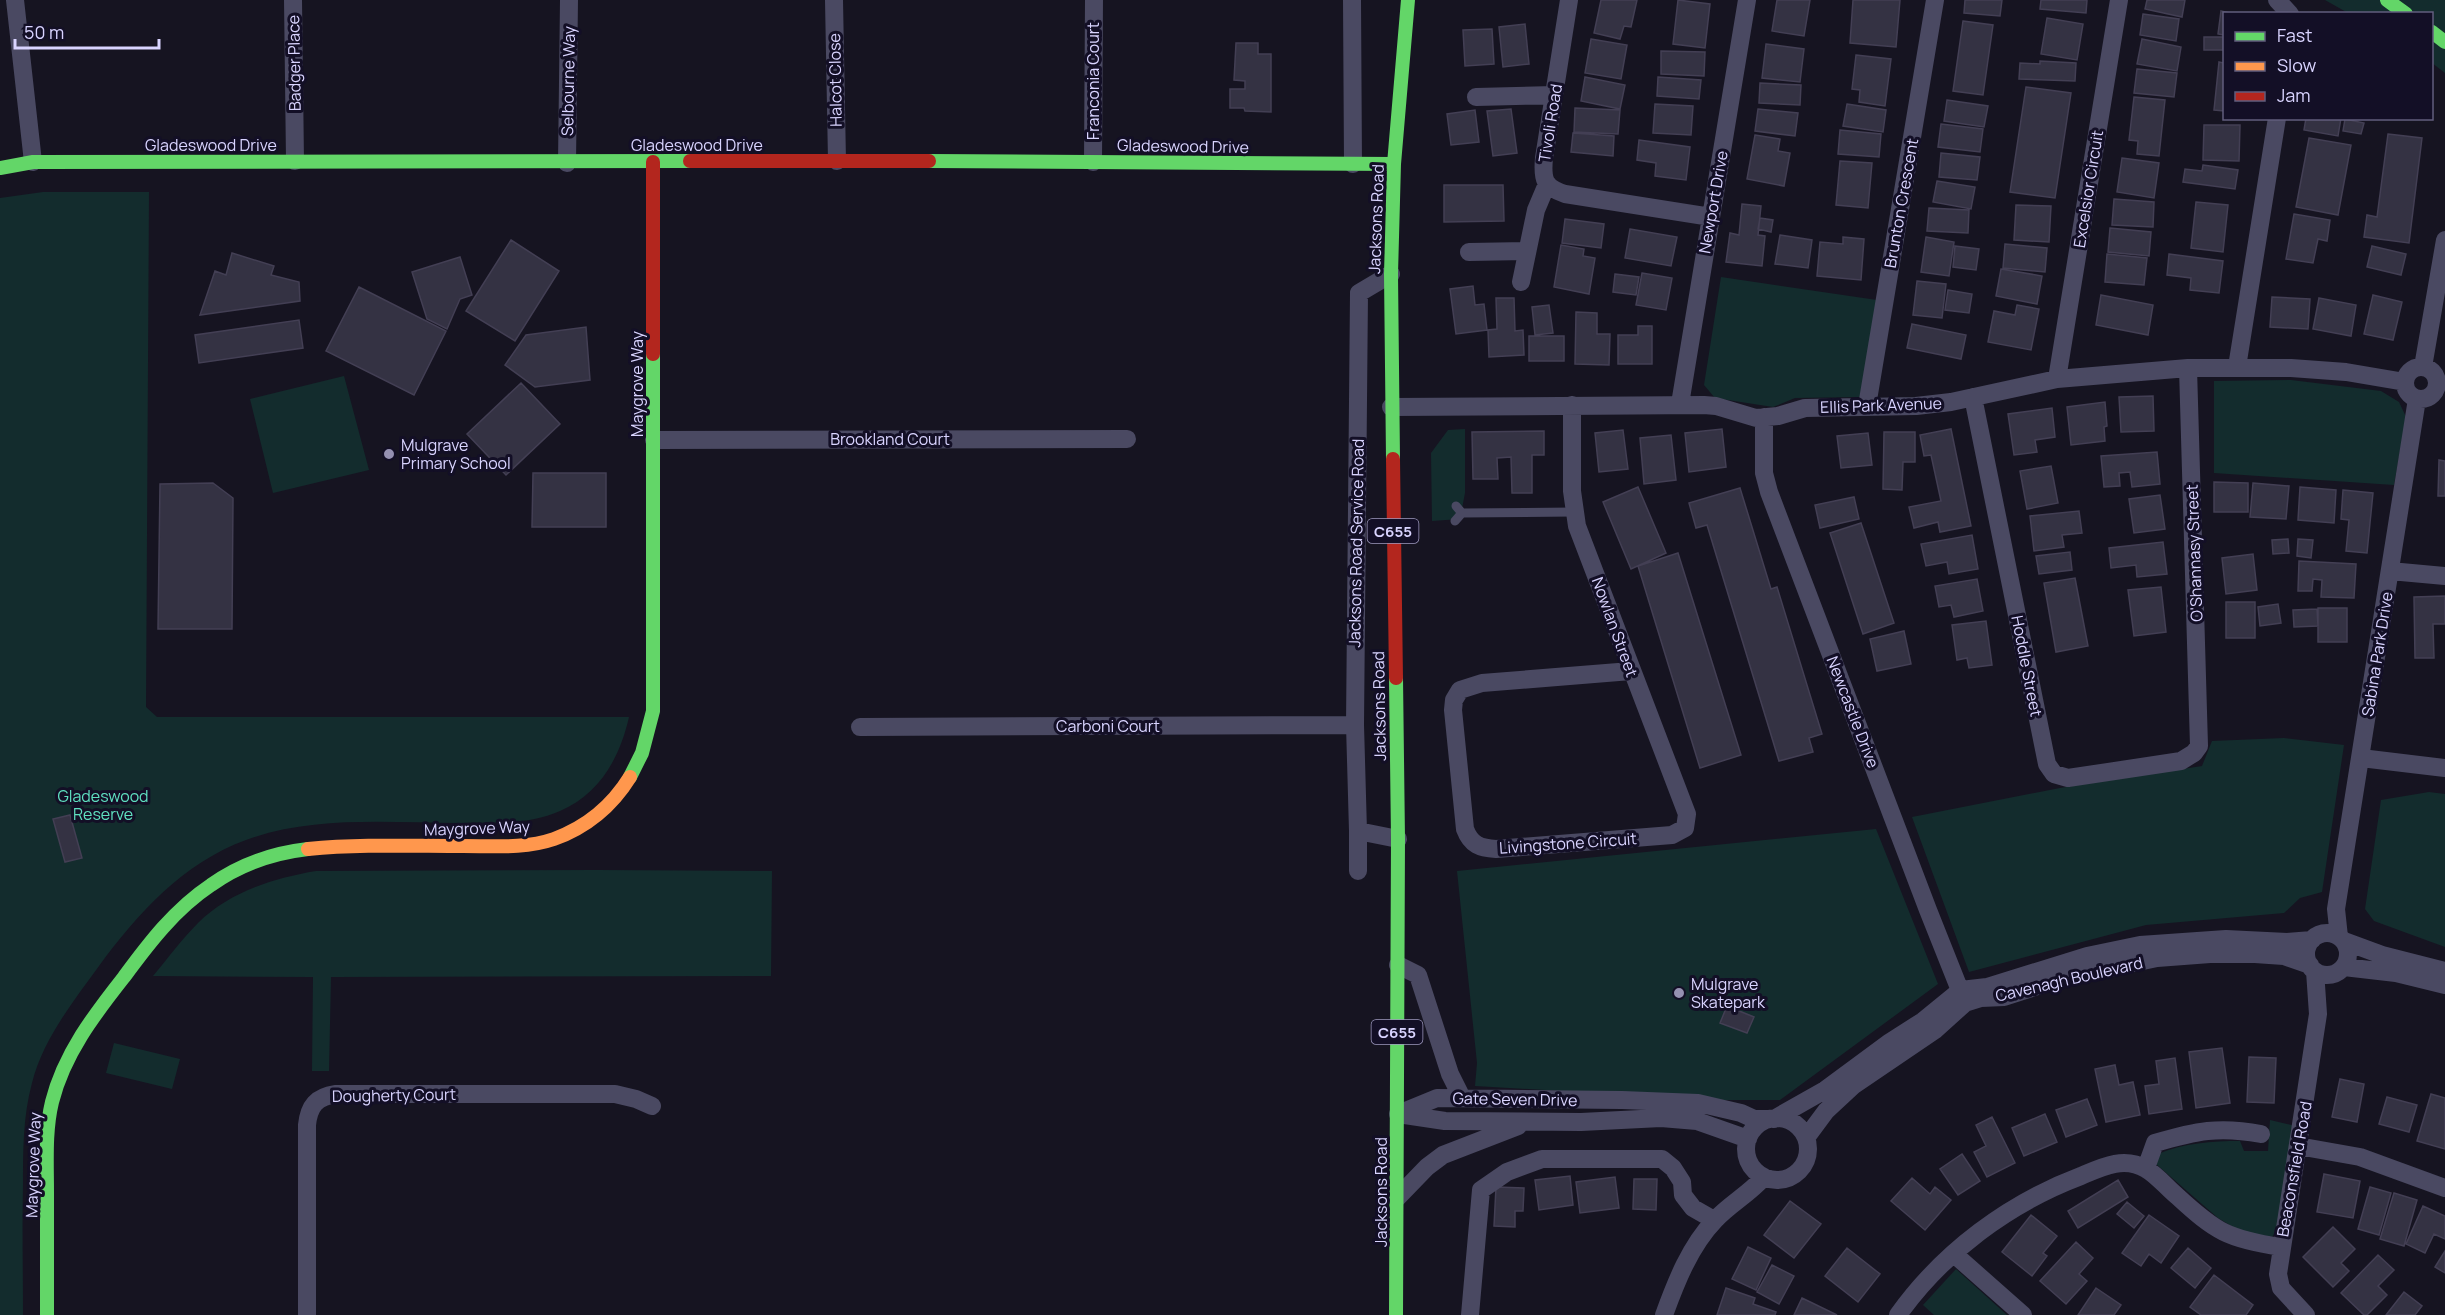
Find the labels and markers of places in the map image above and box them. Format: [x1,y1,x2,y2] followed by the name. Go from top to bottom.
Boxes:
[401,434,511,474] place label: Mulgrave Primary School
[382,447,396,461] marker: Mulgrave Primary School
[1691,973,1766,1013] place label: Mulgrave Skatepark
[1672,986,1686,1000] marker: Mulgrave Skatepark

